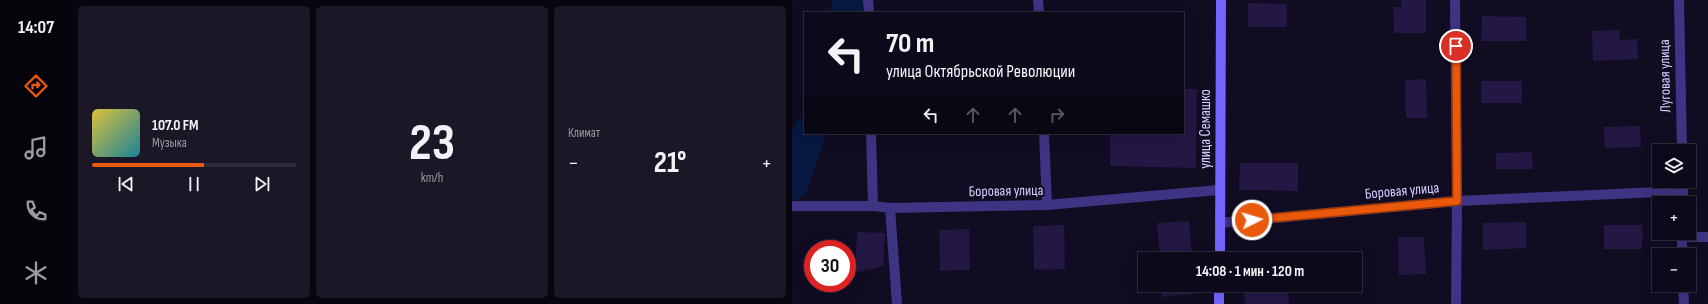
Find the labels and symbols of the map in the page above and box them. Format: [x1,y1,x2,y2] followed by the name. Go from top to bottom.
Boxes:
[1439,29,1473,63] pin
[1655,39,1675,113] street label: Луговая улица
[1196,89,1215,169] street label: улица Семашко
[1364,178,1440,204] street label: Боровая улица
[968,181,1044,201] street label: Боровая улица
[1231,199,1273,241] position arrow
[804,240,856,292] speed limit sign: 30

